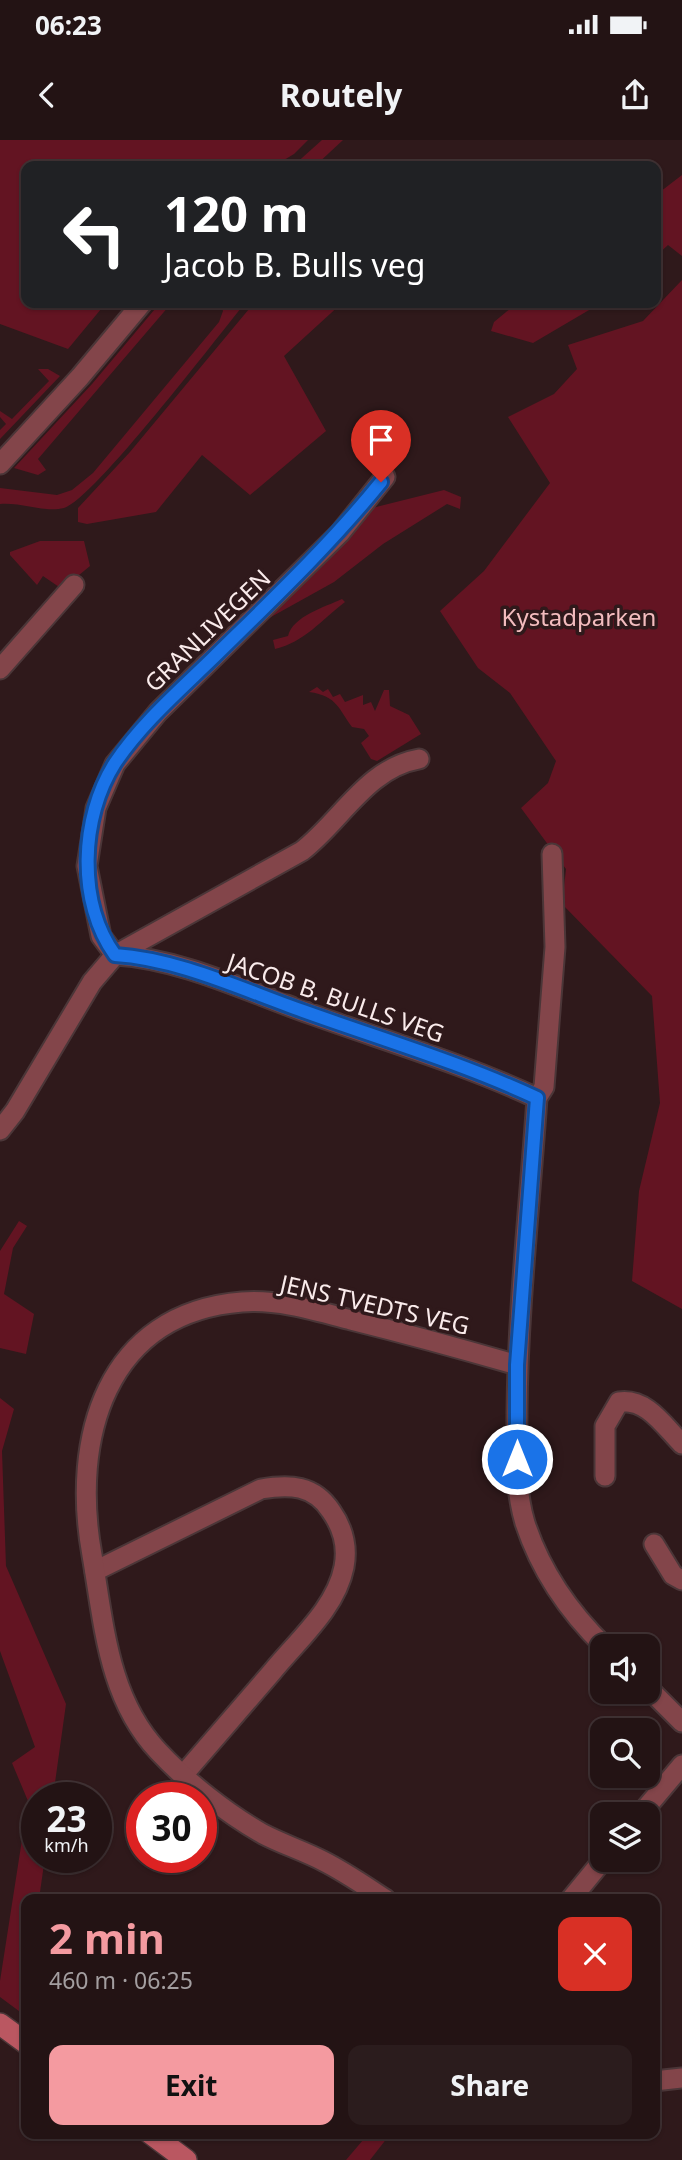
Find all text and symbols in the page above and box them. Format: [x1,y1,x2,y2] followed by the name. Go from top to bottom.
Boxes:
[35,7,102,43] text: 06:23
[280,73,402,116] text: Routely
[28,76,66,114] icon: back
[616,76,654,114] icon: share
[164,180,309,246] text: 120 m
[49,189,140,280] icon: left
[164,243,426,286] text: Jacob B. Bulls veg
[351,410,411,482] pin
[362,421,400,459] icon: arrive
[137,561,277,699] street label: GRANLIVEGEN
[502,600,656,633] park label: Kystadparken
[221,944,449,1050] street label: JACOB B. BULLS VEG
[275,1266,473,1342] street label: JENS TVEDTS VEG
[480,1422,554,1496] position arrow
[590,1634,660,1872] map controls
[590,1634,660,1704] button: sound
[590,1718,660,1788] button: search
[126,1782,217,1873] speed limit sign: 30
[46,1795,87,1842] text: 23
[590,1802,660,1872] button: layers
[44,1833,89,1857] text: km/h
[49,1909,165,1966] text: 2 min
[558,1917,632,1991] button: close
[49,1964,193,1996] text: 460 m · 06:25
[49,2045,334,2125] button: Exit
[348,2045,632,2125] button: Share

